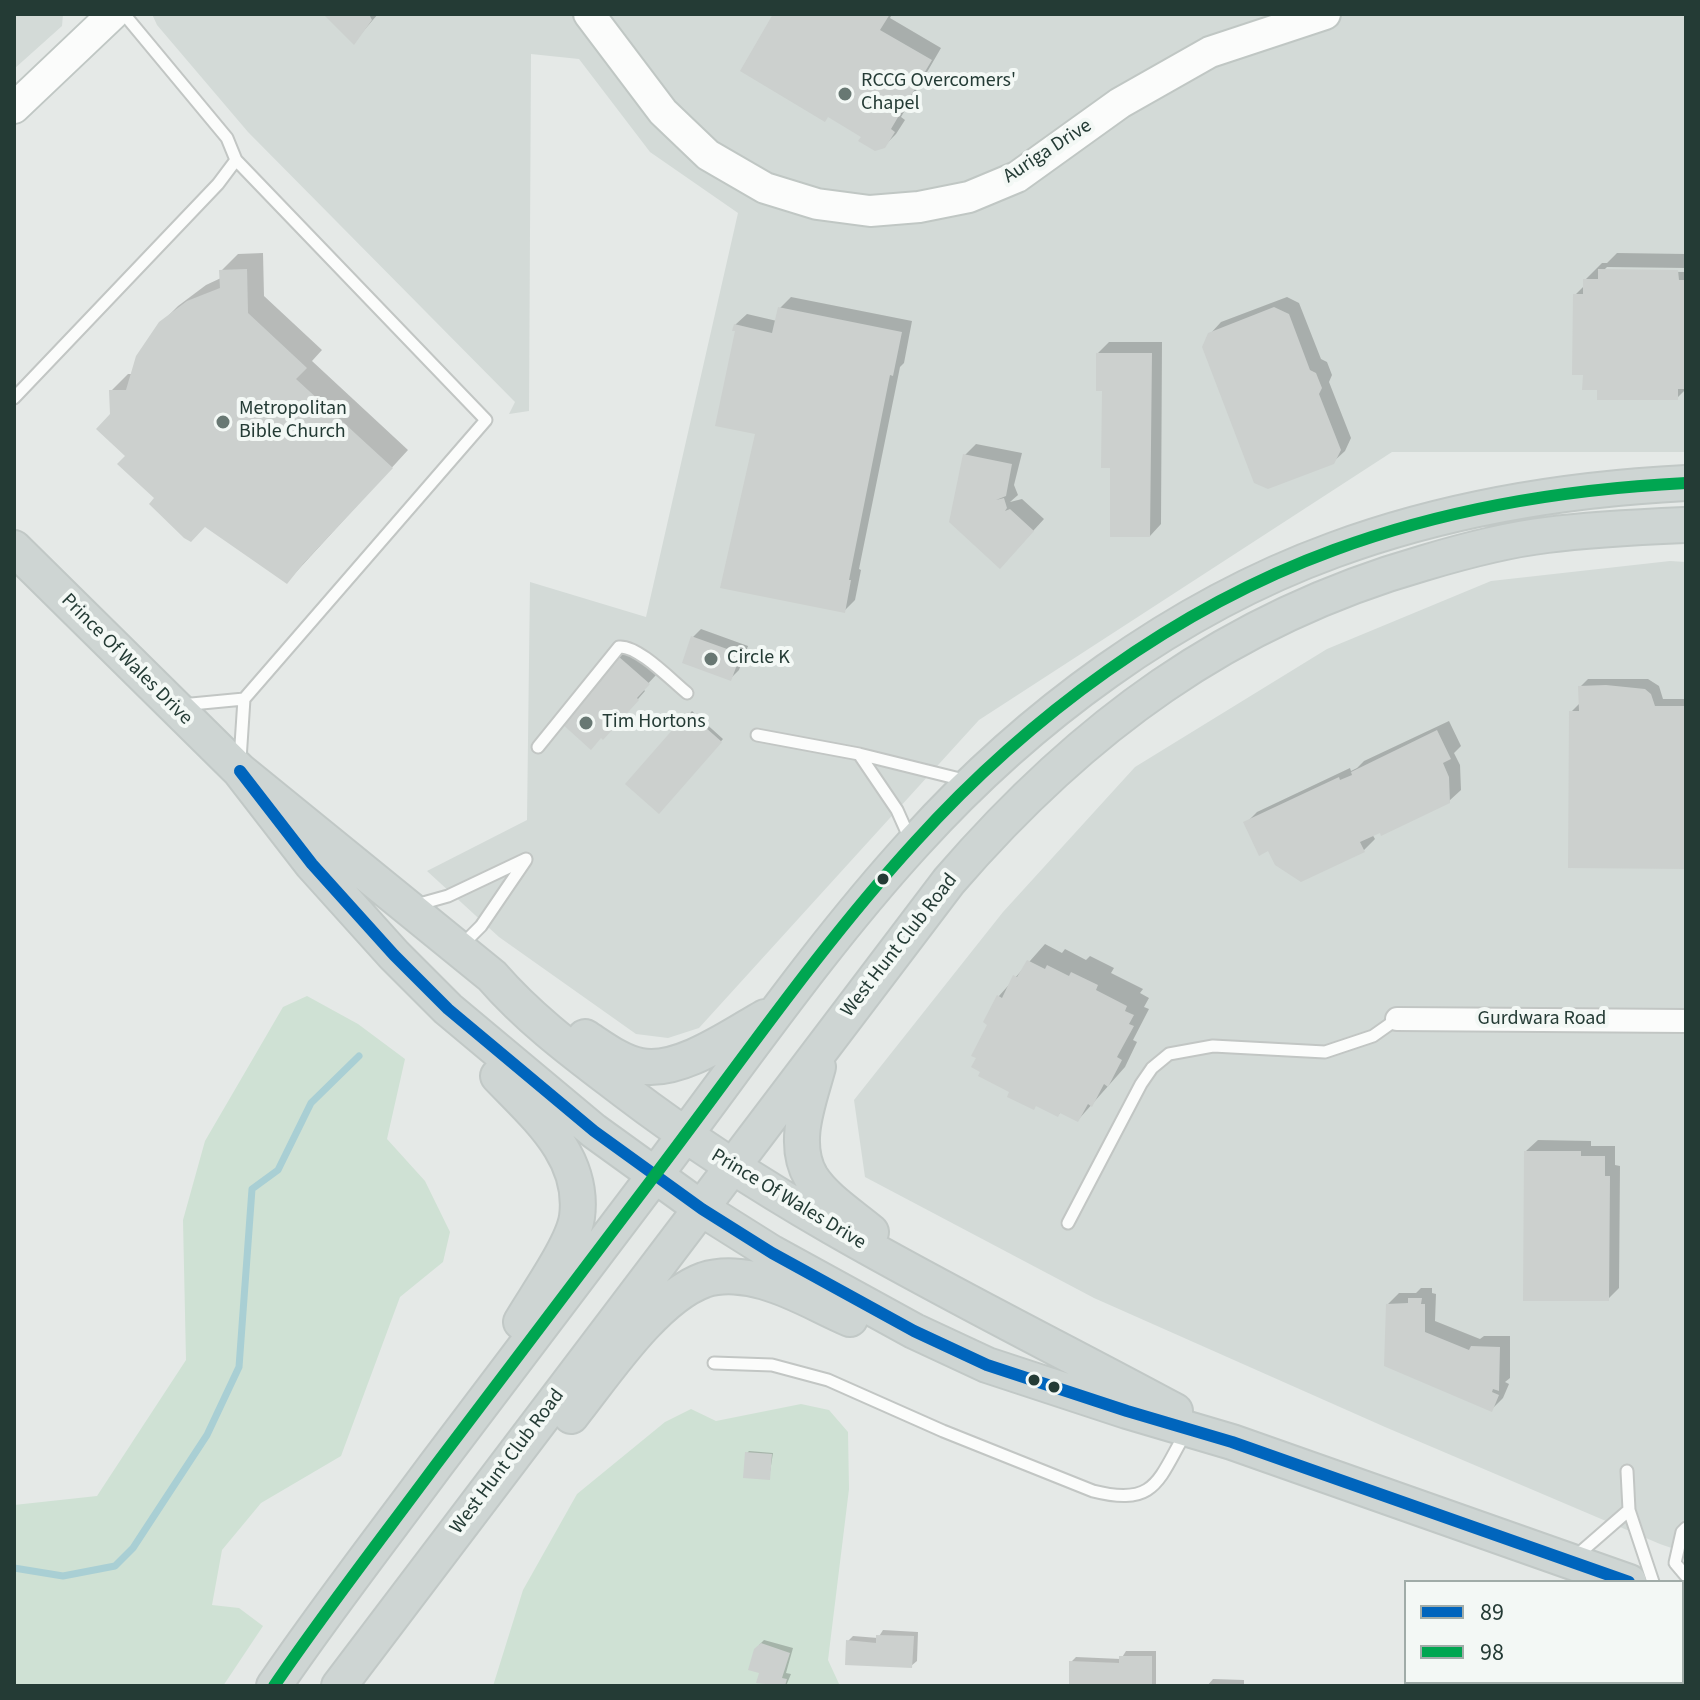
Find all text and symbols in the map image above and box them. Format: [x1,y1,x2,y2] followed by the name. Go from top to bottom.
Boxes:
[861,70,1016,117] place label: RCCG Overcomers' Chapel
[836,85,854,103] marker: RCCG Overcomers' Chapel
[999,115,1097,189] street label: Auriga Drive
[239,398,347,445] place label: Metropolitan Bible Church
[214,413,232,431] marker: Metropolitan Bible Church
[55,589,197,731] street label: Prince Of Wales Drive
[727,647,790,671] place label: Circle K
[702,650,720,668] marker: Circle K
[602,711,706,735] place label: Tim Hortons
[577,714,595,732] marker: Tim Hortons
[837,870,963,1022] street label: West Hunt Club Road
[875,871,891,887] unlabelled marker
[1478,1008,1606,1032] street label: Gurdwara Road
[706,1144,870,1256] street label: Prince Of Wales Drive
[1026,1372,1042,1388] unlabelled marker
[1046,1379,1062,1395] unlabelled marker
[446,1385,570,1539] street label: West Hunt Club Road
[1404,1580,1684,1684] legend
[1480,1595,1504,1630] text: 89
[1480,1635,1504,1670] text: 98

